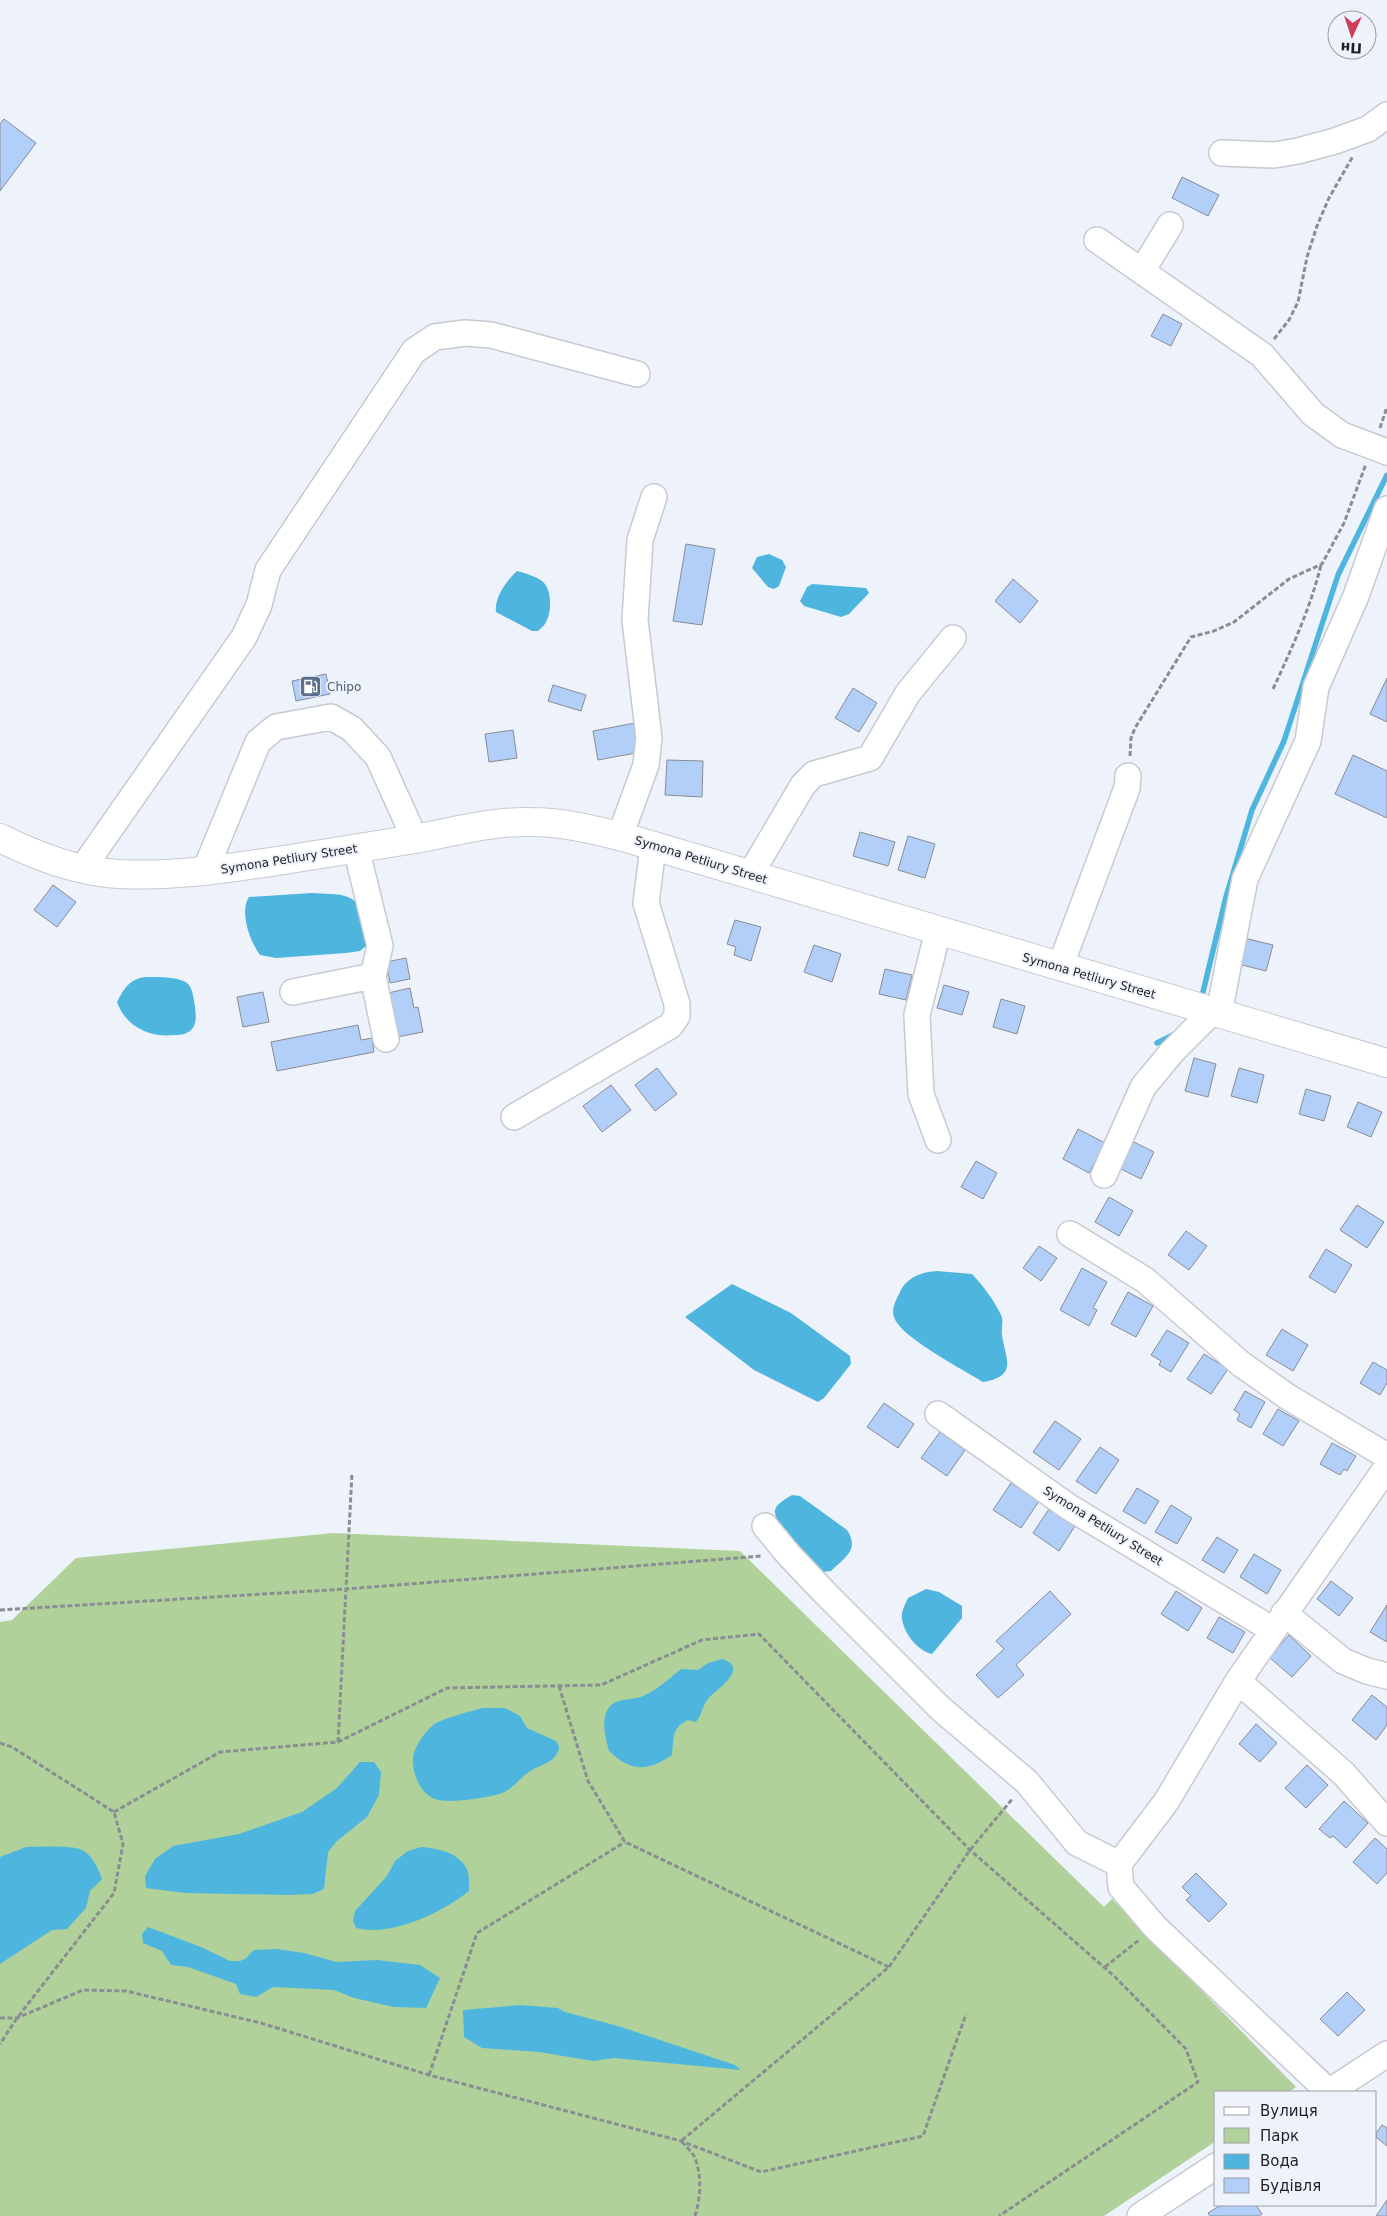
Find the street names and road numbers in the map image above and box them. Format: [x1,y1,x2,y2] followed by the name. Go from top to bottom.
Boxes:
[633,833,769,887] street label: Symona Petliury Street
[220,841,359,877] street label: Symona Petliury Street
[1021,950,1158,1002] street label: Symona Petliury Street
[1041,1483,1165,1569] street label: Symona Petliury Street

